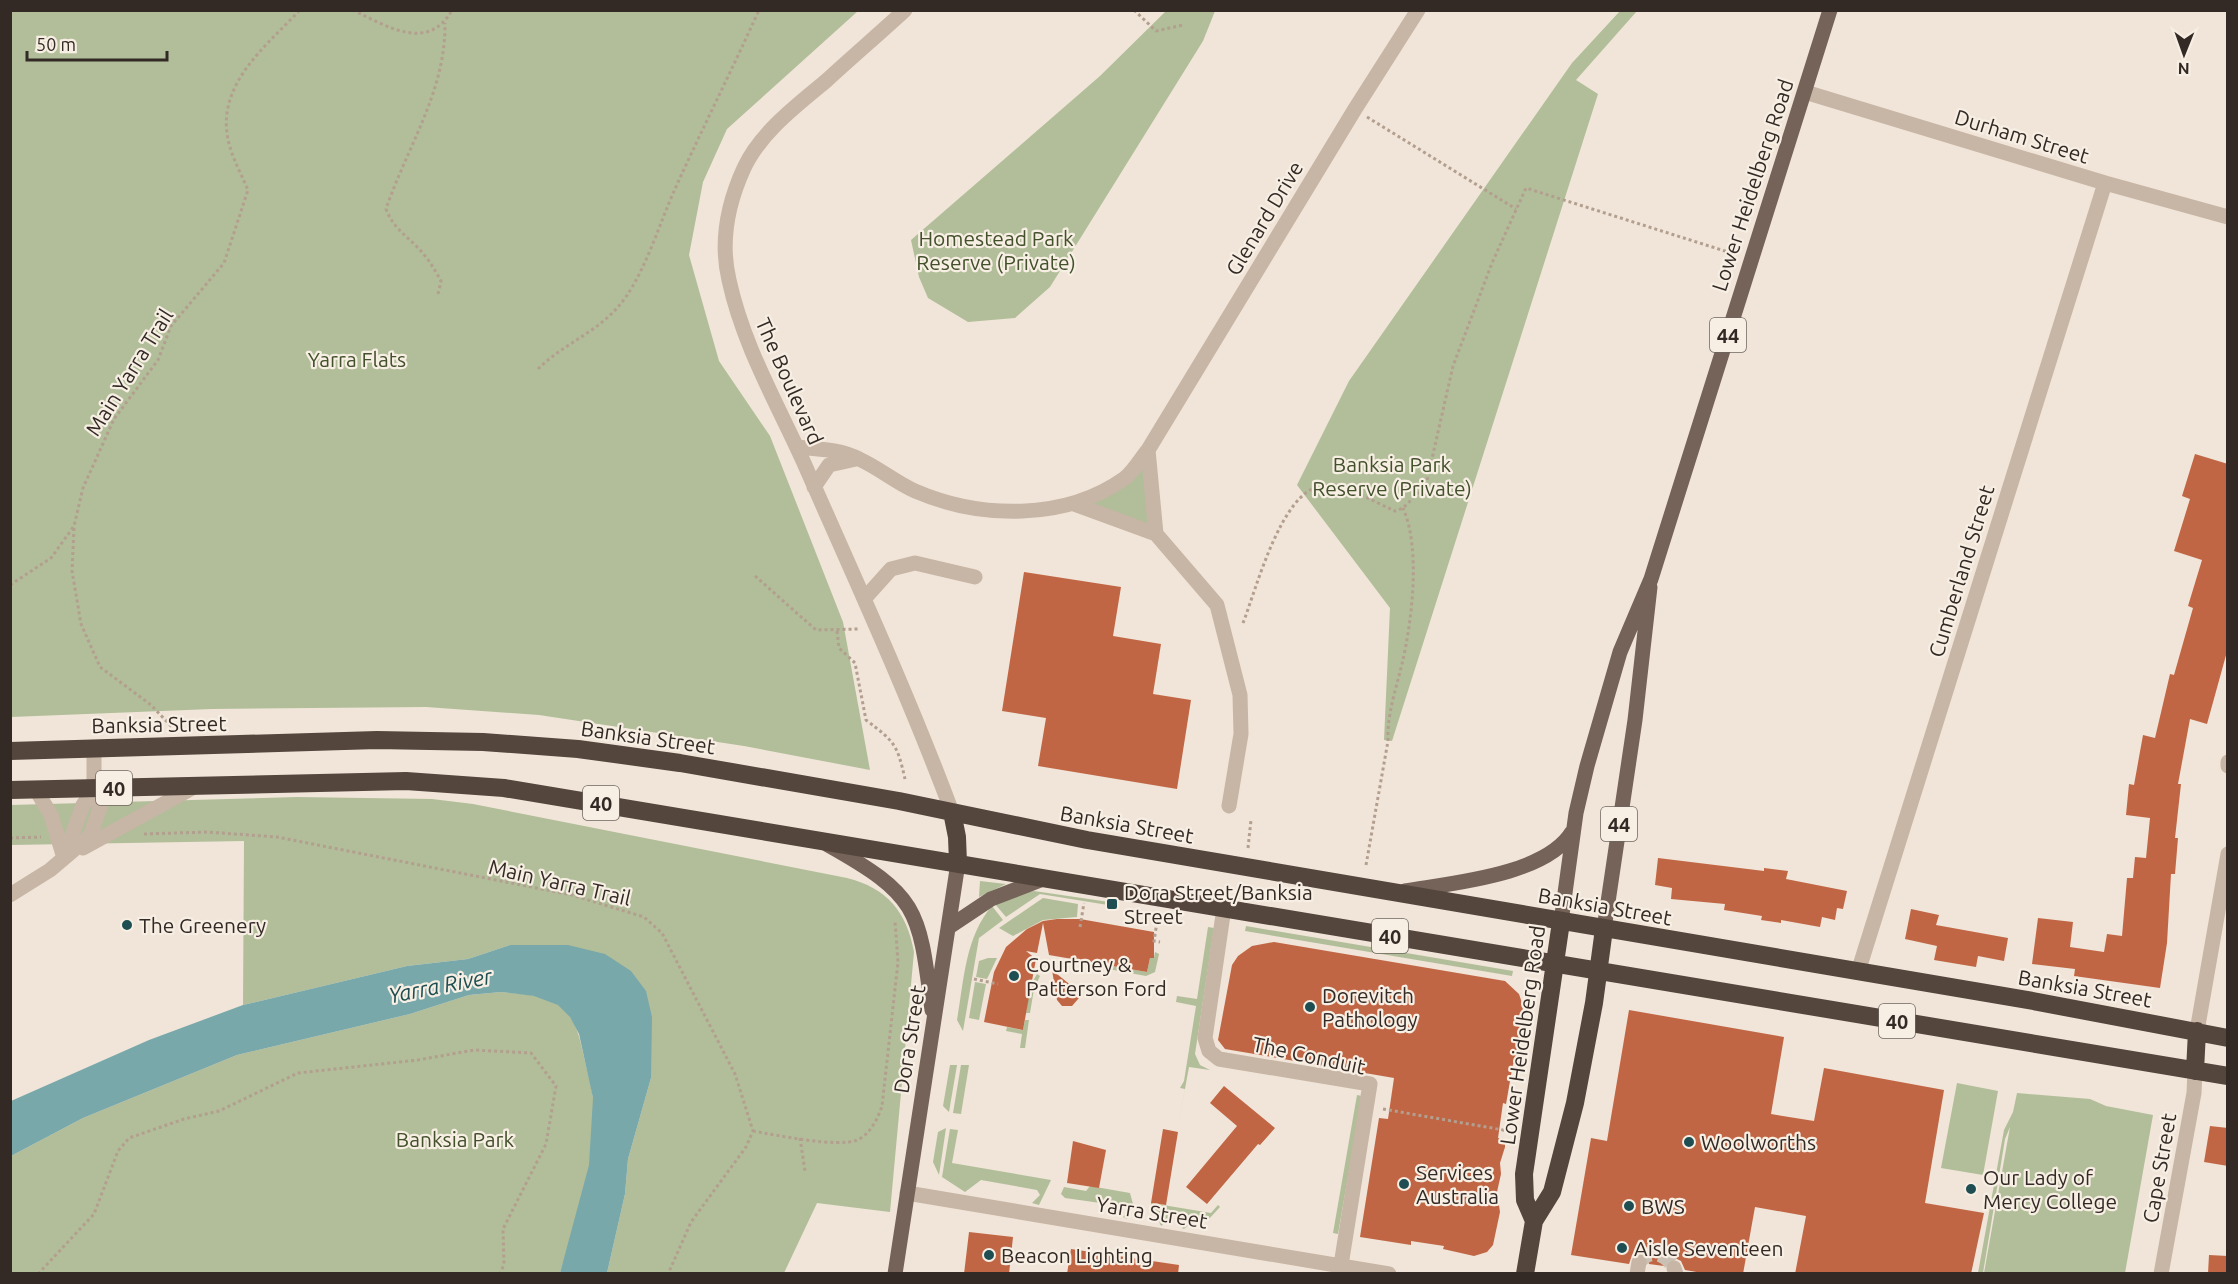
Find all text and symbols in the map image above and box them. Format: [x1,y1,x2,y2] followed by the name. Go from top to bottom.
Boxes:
[27,24,166,62] scale bar
[2154,24,2214,84] north arrow
[36,34,76,54] text: 50 m
[2178,60,2190,78] text: N
[1706,76,1798,294] street label: Lower Heidelberg Road
[1952,104,2092,168] street label: Durham Street
[1221,157,1307,279] street label: Glenard Drive
[916,226,1076,274] park label: Homestead Park Reserve (Private)
[80,304,178,440] street label: Main Yarra Trail
[751,314,829,448] street label: The Boulevard
[1710,318,1746,352] road number: 44
[308,347,406,371] park label: Yarra Flats
[1312,452,1472,500] park label: Banksia Park Reserve (Private)
[1923,482,1999,660] street label: Cumberland Street
[91,711,227,737] street label: Banksia Street
[579,716,717,758] street label: Banksia Street
[96,771,132,805] road number: 40
[583,786,619,820] road number: 40
[1058,800,1196,848] street label: Banksia Street
[1601,807,1637,841] road number: 44
[487,854,633,910] street label: Main Yarra Trail
[1124,880,1313,928] place label: Dora Street/Banksia Street
[1536,882,1674,930] street label: Banksia Street
[1105,897,1119,911] marker: Dora Street/Banksia Street
[139,913,266,937] place label: The Greenery
[120,918,134,932] marker: The Greenery
[1372,919,1408,953] road number: 40
[1495,924,1549,1146] street label: Lower Heidelberg Road
[1026,952,1167,1000] place label: Courtney & Patterson Ford
[386,963,495,1007] water label: Yarra River
[2016,964,2154,1012] street label: Banksia Street
[1007,969,1021,983] marker: Courtney & Patterson Ford
[889,983,929,1095] street label: Dora Street
[1322,983,1418,1031] place label: Dorevitch Pathology
[1303,1000,1317,1014] marker: Dorevitch Pathology
[1879,1004,1915,1038] road number: 40
[1250,1031,1368,1079] street label: The Conduit
[2138,1111,2180,1225] street label: Cape Street
[396,1127,515,1151] park label: Banksia Park
[1701,1130,1816,1154] place label: Woolworths
[1682,1135,1696,1149] marker: Woolworths
[1416,1160,1499,1208] place label: Services Australia
[1983,1165,2117,1213] place label: Our Lady of Mercy College
[1397,1177,1411,1191] marker: Services Australia
[1964,1182,1978,1196] marker: Our Lady of Mercy College
[1095,1191,1209,1233] street label: Yarra Street
[1641,1194,1685,1218] place label: BWS
[1622,1199,1636,1213] marker: BWS
[1634,1236,1784,1260] place label: Aisle Seventeen
[1615,1241,1629,1255] marker: Aisle Seventeen
[1001,1243,1153,1267] place label: Beacon Lighting
[982,1248,996,1262] marker: Beacon Lighting

